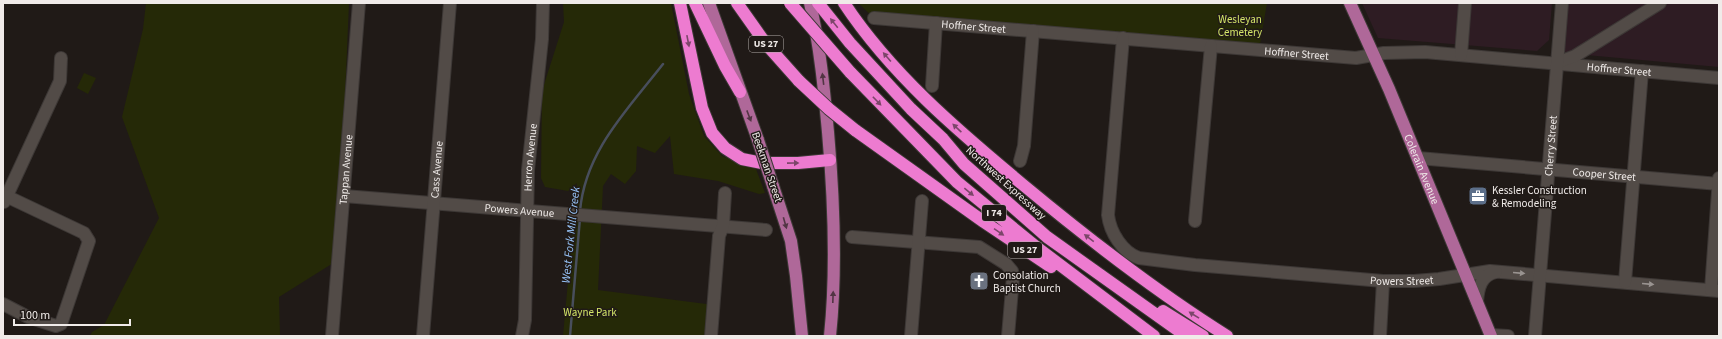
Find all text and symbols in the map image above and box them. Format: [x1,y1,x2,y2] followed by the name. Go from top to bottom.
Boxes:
[1218,12,1262,40] park label: Wesleyan Cemetery
[941,16,1007,36] street label: Hoffner Street
[829,17,838,28] one-way arrow
[685,35,691,47] one-way arrow
[749,36,783,52] road number: US 27
[1264,43,1330,63] street label: Hoffner Street
[883,52,892,61] one-way arrow
[1586,59,1652,80] street label: Hoffner Street
[820,73,826,85] one-way arrow
[872,96,882,106] one-way arrow
[747,110,753,122] one-way arrow
[1541,115,1560,176] street label: Cherry Street
[520,122,540,192] street label: Herron Avenue
[952,123,962,133] one-way arrow
[748,130,786,204] street label: Beekman Street
[1401,132,1443,207] street label: Colerain Avenue
[335,133,356,205] street label: Tappan Avenue
[427,140,446,199] street label: Cass Avenue
[963,143,1049,223] street label: Northwest Expressway
[787,159,799,166] one-way arrow
[1572,164,1637,184] street label: Cooper Street
[1492,183,1587,211] place label: Kessler Construction & Remodeling
[557,185,585,284] water label: West Fork Mill Creek
[1467,185,1489,207] office icon: Kessler Construction & Remodeling
[964,188,975,197] one-way arrow
[484,200,555,220] street label: Powers Avenue
[982,205,1006,221] road number: I 74
[782,217,788,229] one-way arrow
[994,228,1004,236] one-way arrow
[1084,233,1095,242] one-way arrow
[1008,242,1042,258] road number: US 27
[993,268,1061,296] place label: Consolation Baptist Church
[968,270,990,292] church icon: Consolation Baptist Church
[1513,270,1525,277] one-way arrow
[1369,272,1434,289] street label: Powers Street
[1642,281,1654,288] one-way arrow
[829,291,836,303] one-way arrow
[14,301,130,327] scale bar
[563,305,617,320] park label: Wayne Park
[20,307,50,324] text: 100 m
[1188,311,1199,319] one-way arrow

